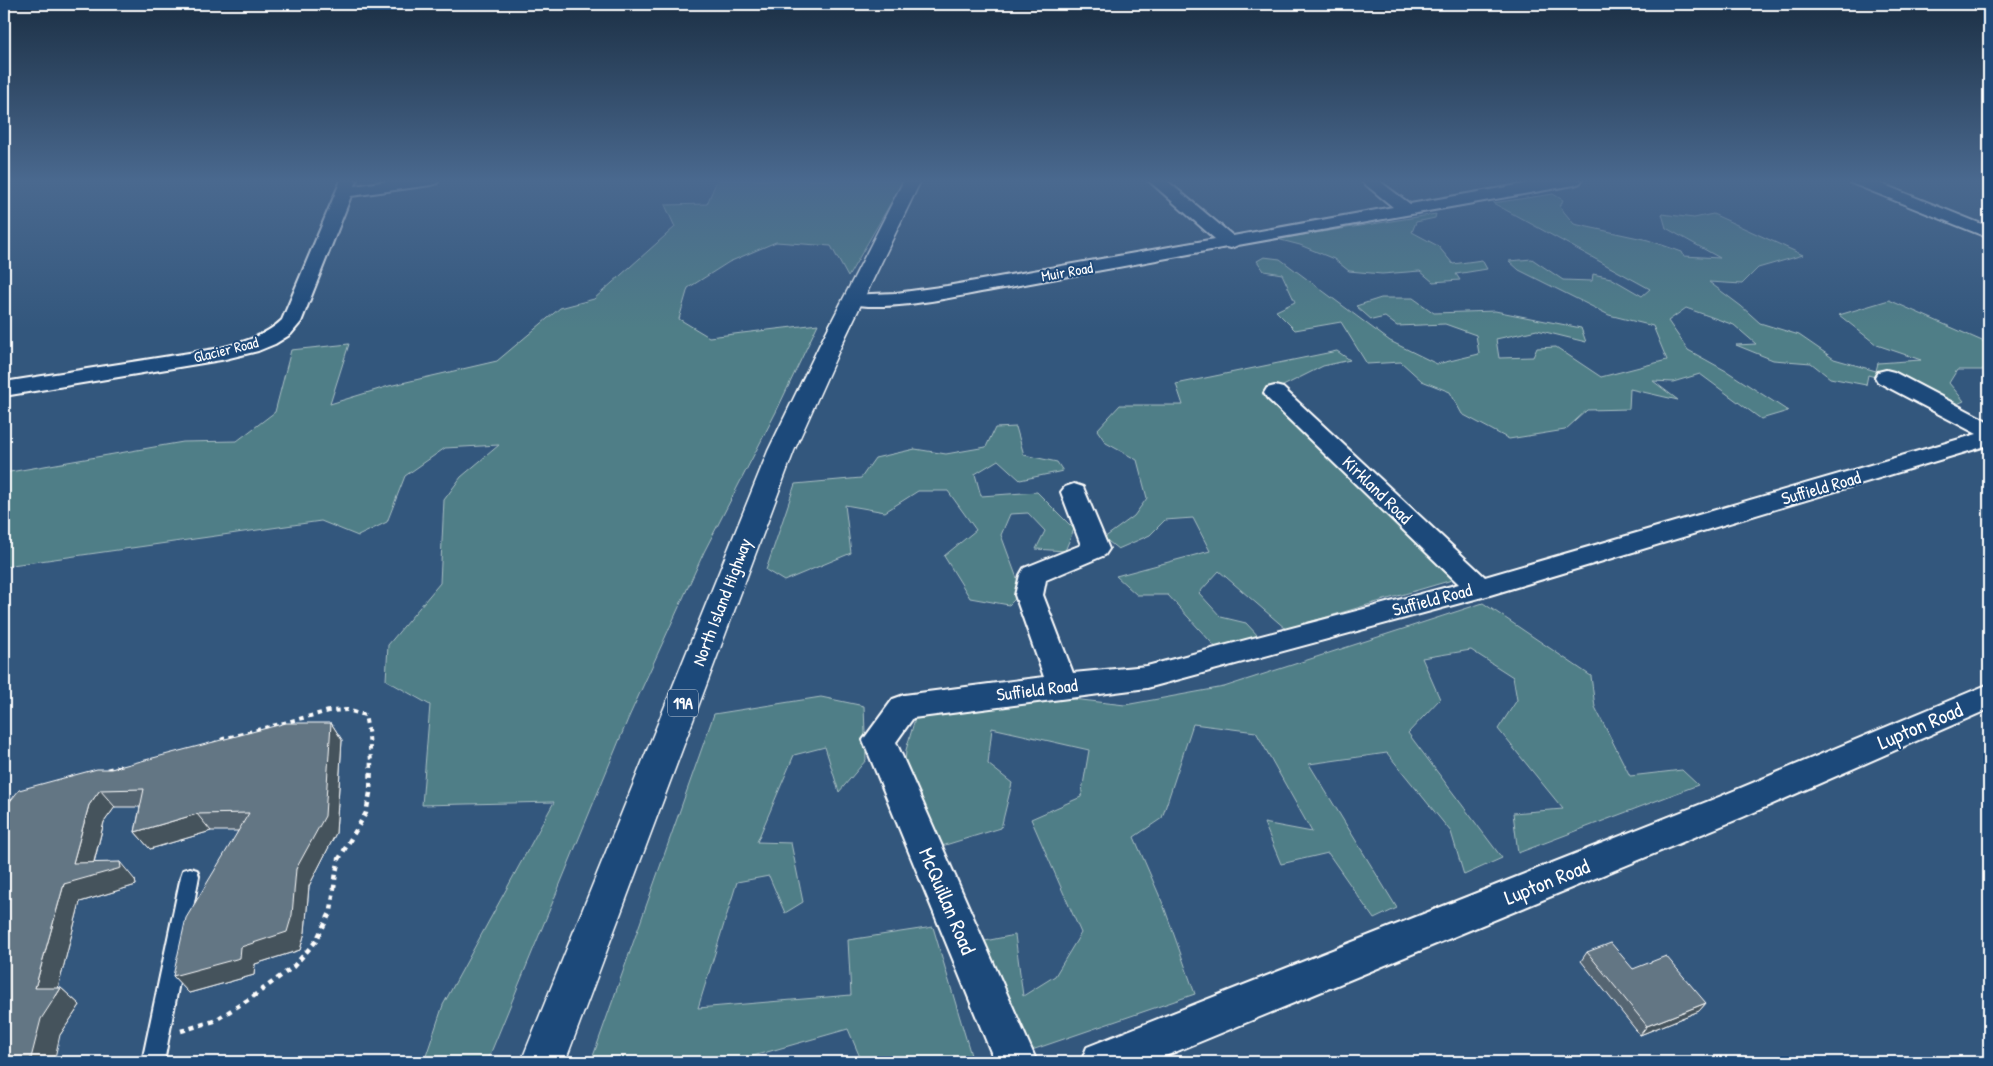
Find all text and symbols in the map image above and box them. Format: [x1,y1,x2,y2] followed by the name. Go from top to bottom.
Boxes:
[1039,257,1095,286] street label: Muir Road
[191,331,261,368] street label: Glacier Road
[1337,450,1418,529] street label: Kirkland Road
[1778,464,1864,511] street label: Suffield Road
[686,534,758,669] street label: North Island Highway
[1389,577,1474,622] street label: Suffield Road
[995,672,1079,707] street label: Suffield Road
[668,690,698,716] road number: 19A
[1873,695,1967,756] street label: Lupton Road
[912,843,983,959] street label: McQuillan Road
[1500,851,1594,912] street label: Lupton Road

